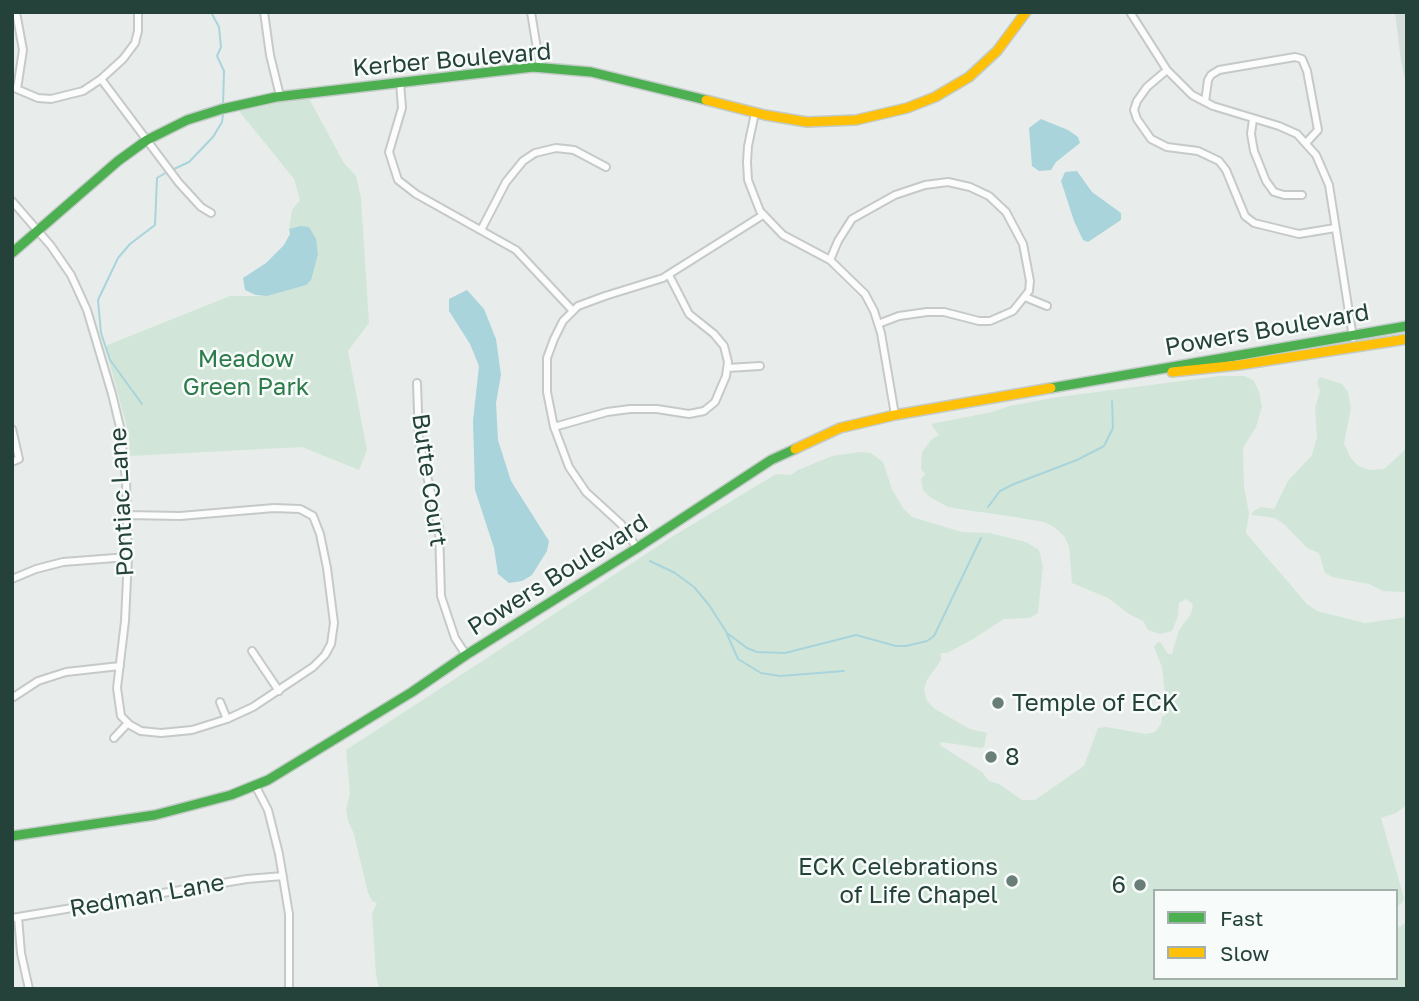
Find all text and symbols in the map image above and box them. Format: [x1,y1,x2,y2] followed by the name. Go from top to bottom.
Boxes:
[351,37,553,83] street label: Kerber Boulevard
[1163,298,1371,362] street label: Powers Boulevard
[183,345,309,401] park label: Meadow Green Park
[405,412,453,548] street label: Butte Court
[104,427,140,577] street label: Pontiac Lane
[463,508,653,642] street label: Powers Boulevard
[1012,689,1178,717] place label: Temple of ECK
[990,695,1006,711] marker: Temple of ECK
[1005,743,1020,771] place label: 8
[983,749,999,765] marker: 8
[798,853,998,909] place label: ECK Celebrations of Life Chapel
[67,868,227,924] street label: Redman Lane
[1111,871,1126,899] place label: 6
[1004,873,1020,889] marker: ECK Celebrations of Life Chapel
[1132,877,1148,893] marker: 6
[1153,889,1398,980] legend
[1220,905,1263,931] text: Fast
[1220,940,1269,966] text: Slow

